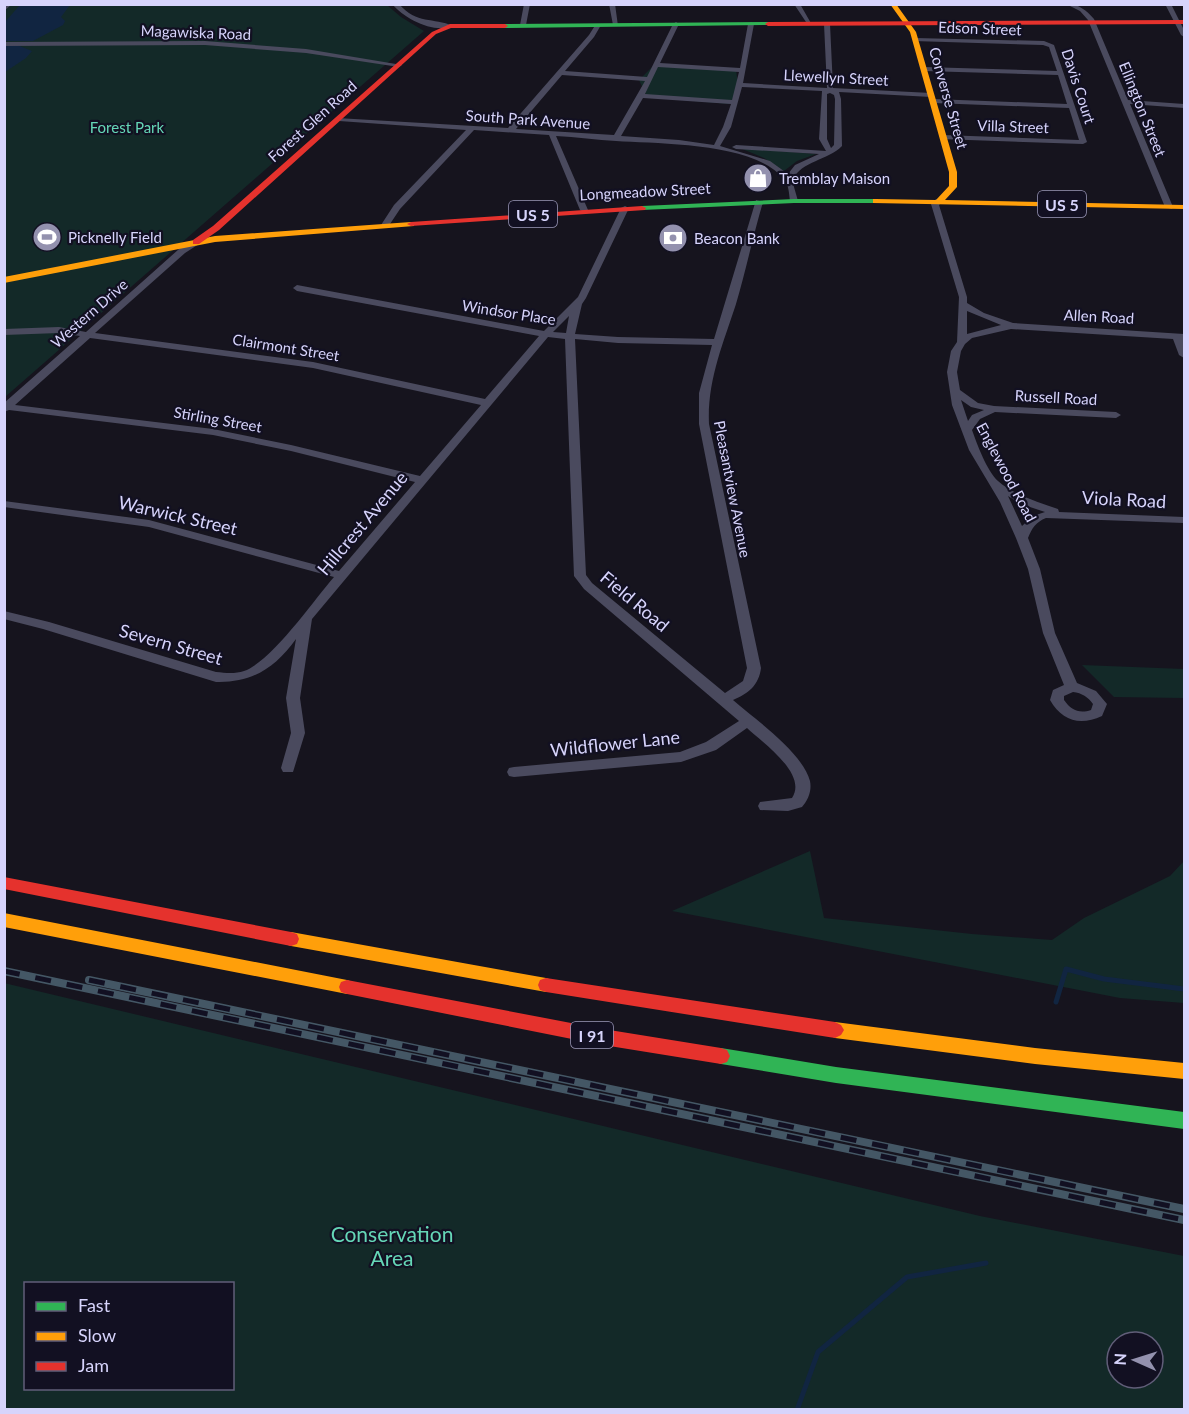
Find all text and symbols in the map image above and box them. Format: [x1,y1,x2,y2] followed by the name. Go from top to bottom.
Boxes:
[938,18,1023,38] street label: Edson Street
[141,21,251,43] street label: Magawiska Road
[926,45,972,152] street label: Converse Street
[1058,46,1100,126] street label: Davis Court
[1116,59,1170,160] street label: Ellington Street
[783,65,890,89] street label: Llewellyn Street
[264,77,360,165] street label: Forest Glen Road
[465,106,591,132] street label: South Park Avenue
[977,116,1050,136] street label: Villa Street
[90,118,165,136] park label: Forest Park
[742,162,774,194] shop icon: Tremblay Maison
[779,169,890,187] place label: Tremblay Maison
[579,179,712,203] street label: Longmeadow Street
[1038,191,1086,217] road number: US 5
[509,201,557,227] road number: US 5
[31,221,63,253] sports icon: Picknelly Field
[657,222,689,254] bank icon: Beacon Bank
[68,228,162,246] place label: Picknelly Field
[694,229,780,247] place label: Beacon Bank
[47,275,131,351] street label: Western Drive
[461,296,557,328] street label: Windsor Place
[1063,305,1135,327] street label: Allen Road
[231,330,341,364] street label: Clairmont Street
[1014,386,1098,408] street label: Russell Road
[173,402,264,436] street label: Stirling Street
[711,419,755,559] street label: Pleasantview Avenue
[973,419,1041,525] street label: Englewood Road
[312,467,412,579] street label: Hillcrest Avenue
[1081,486,1167,512] street label: Viola Road
[116,491,240,539] street label: Warwick Street
[596,566,674,636] street label: Field Road
[117,619,226,669] street label: Severn Street
[549,725,681,761] street label: Wildflower Lane
[571,1022,613,1048] road number: I 91
[331,1221,453,1270] park label: Conservation Area
[24,1282,234,1390] legend
[78,1294,111,1316] text: Fast
[78,1324,116,1346] text: Slow
[1105,1330,1165,1390] north arrow
[1110,1353,1129,1366] text: N
[78,1354,109,1376] text: Jam

